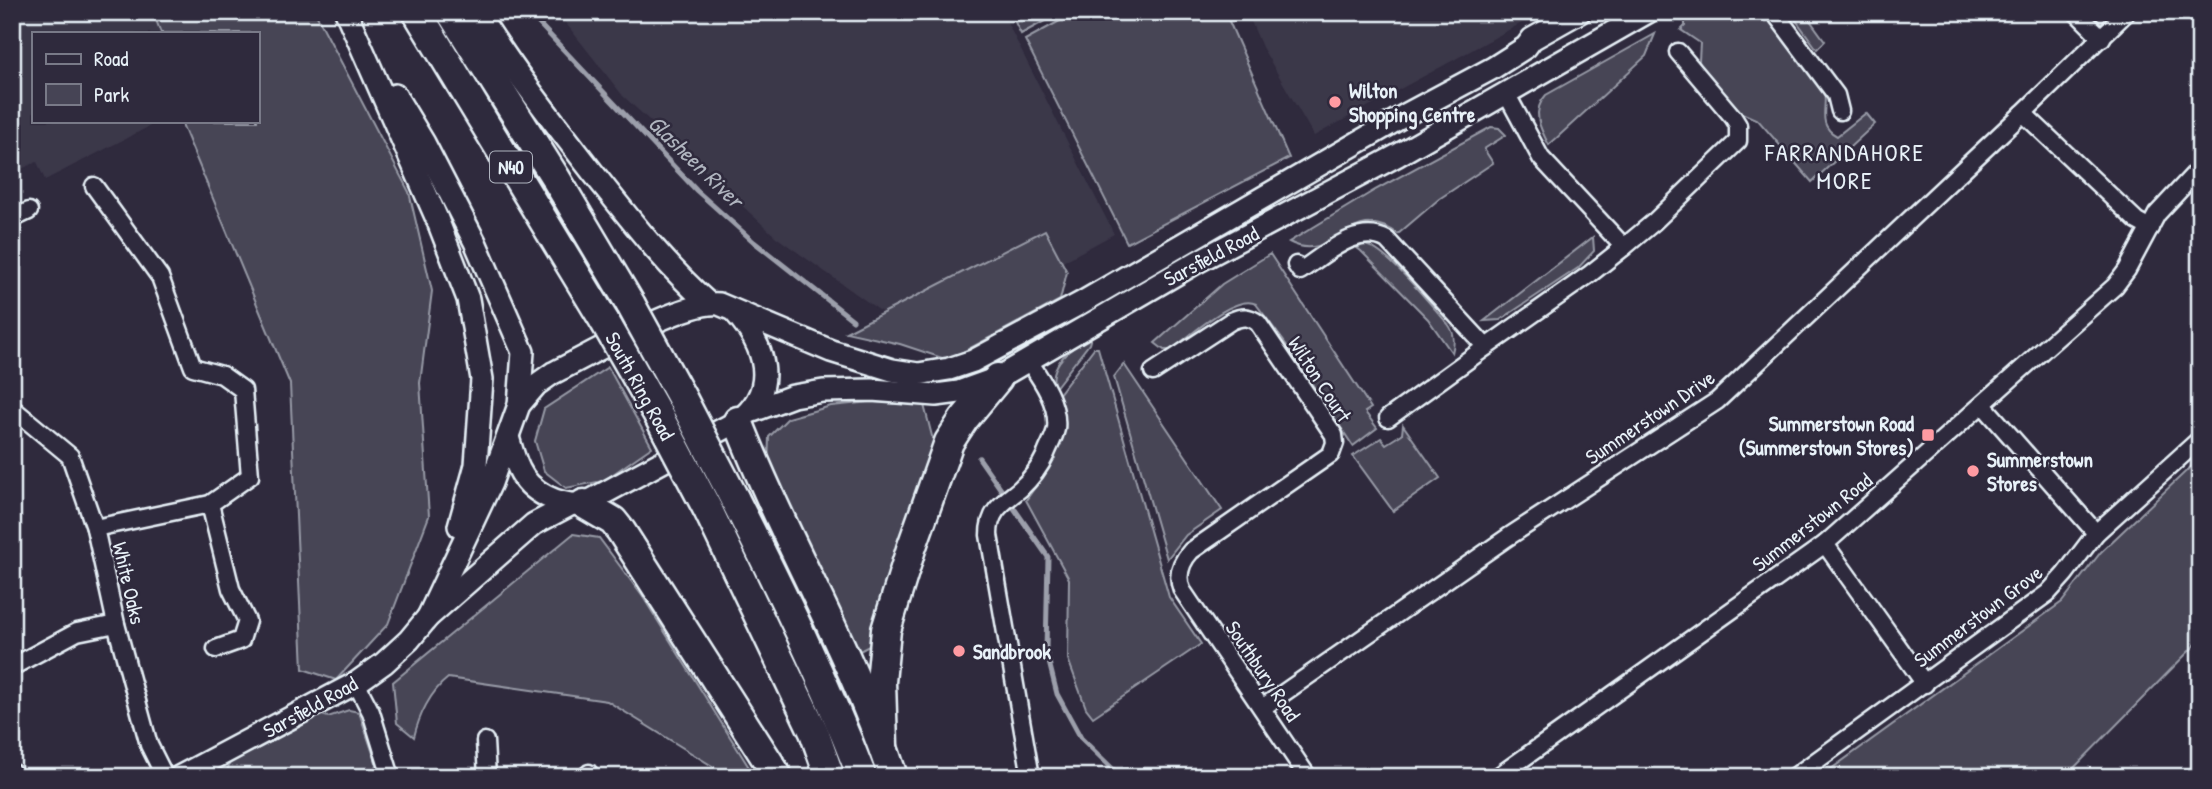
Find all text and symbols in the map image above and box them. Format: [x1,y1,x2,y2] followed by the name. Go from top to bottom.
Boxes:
[32,32,259,122] legend
[94,44,128,73] text: Road
[1349,76,1476,130] place label: Wilton Shopping Centre
[94,80,129,109] text: Park
[1327,94,1343,110] marker: Wilton Shopping Centre
[642,108,753,217] water label: Glasheen River
[1764,136,1925,196] district label: FARRANDAHORE MORE
[490,152,532,182] road number: N40
[1158,219,1264,293] street label: Sarsfield Road
[598,327,682,445] street label: South Ring Road
[1281,330,1359,428] street label: Wilton Court
[1580,363,1720,471] street label: Summerstown Drive
[1739,409,1915,462] place label: Summerstown Road (Summerstown Stores)
[1920,427,1936,443] marker: Summerstown Road (Summerstown Stores)
[1987,445,2093,498] place label: Summerstown Stores
[1965,463,1981,479] marker: Summerstown Stores
[1746,466,1878,578] street label: Summerstown Road
[105,539,153,627] street label: White Oaks
[1908,558,2048,674] street label: Summerstown Grove
[1219,615,1307,727] street label: Southbury Road
[973,637,1051,666] place label: Sandbrook
[951,643,967,659] marker: Sandbrook
[258,669,362,745] street label: Sarsfield Road

